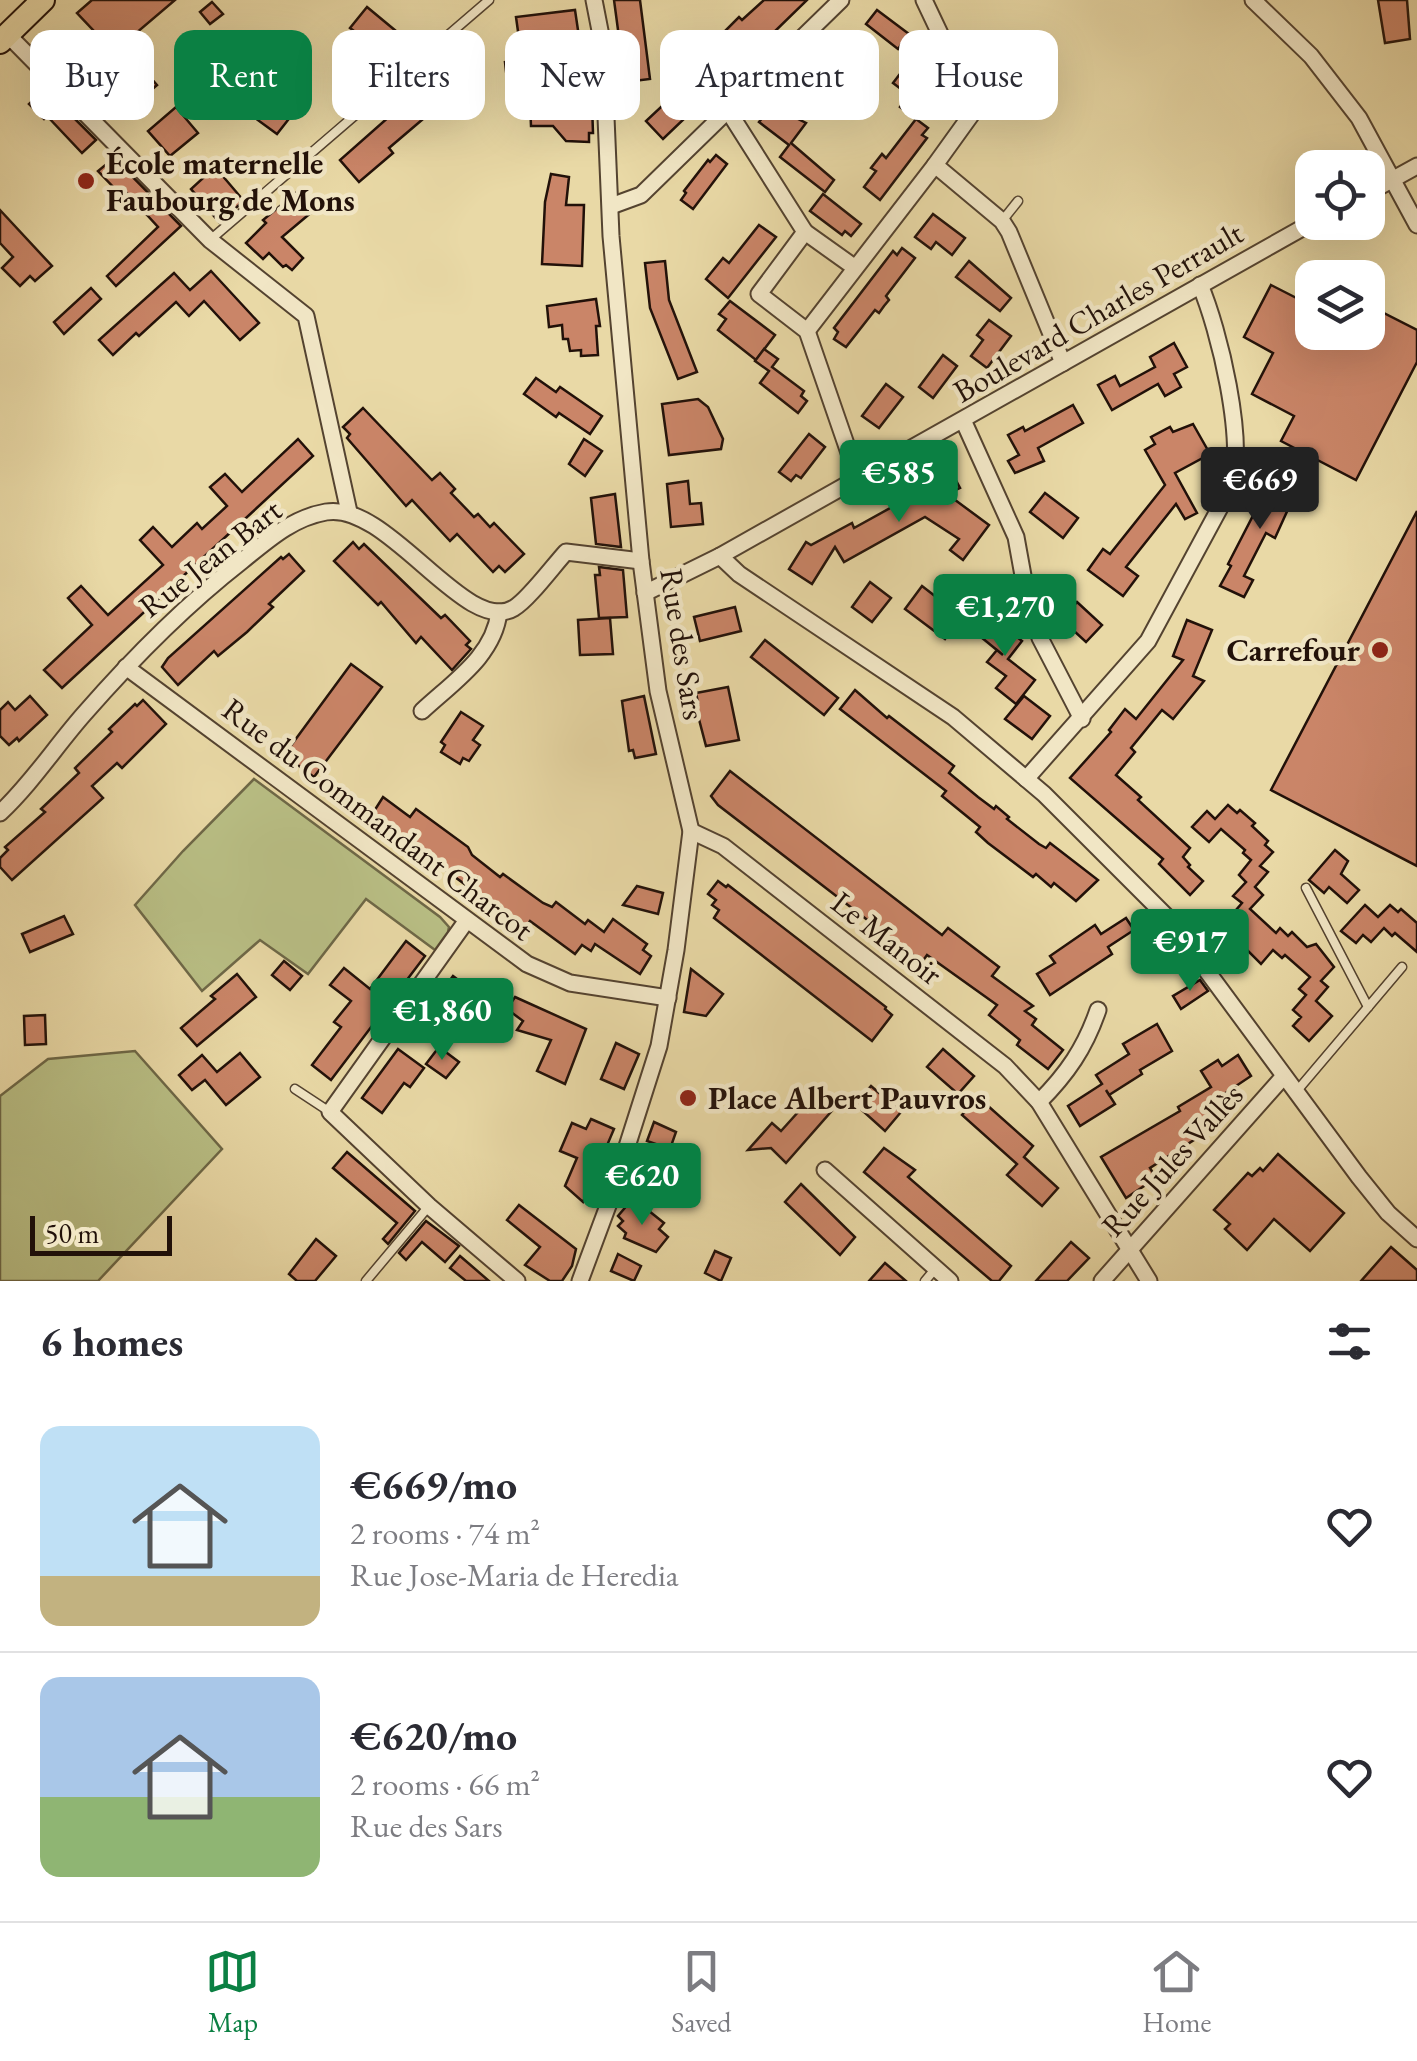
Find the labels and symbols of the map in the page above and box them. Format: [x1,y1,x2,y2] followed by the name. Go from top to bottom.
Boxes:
[106,142,355,221] place label: École maternelle Faubourg de Mons
[75,170,97,192] marker: École maternelle Faubourg de Mons
[945,212,1251,412] street label: Boulevard Charles Perrault
[840,440,958,525] pin: €585
[1201,447,1319,532] pin: €669
[130,489,290,627] street label: Rue Jean Bart
[650,565,716,723] street label: Rue des Sars
[924,574,1086,659] pin: €1,270
[1227,629,1361,671] place label: Carrefour
[1369,639,1391,661] marker: Carrefour
[214,688,542,950] street label: Rue du Commandant Charcot
[823,881,951,995] street label: Le Manoir
[1131,909,1249,994] pin: €917
[361,978,523,1063] pin: €1,860
[1092,1074,1252,1246] street label: Rue Jules Vallès
[708,1077,986,1119] place label: Place Albert Pauvros
[677,1087,699,1109] marker: Place Albert Pauvros
[583,1143,701,1228] pin: €620
[30,1211,172,1256] scale bar

